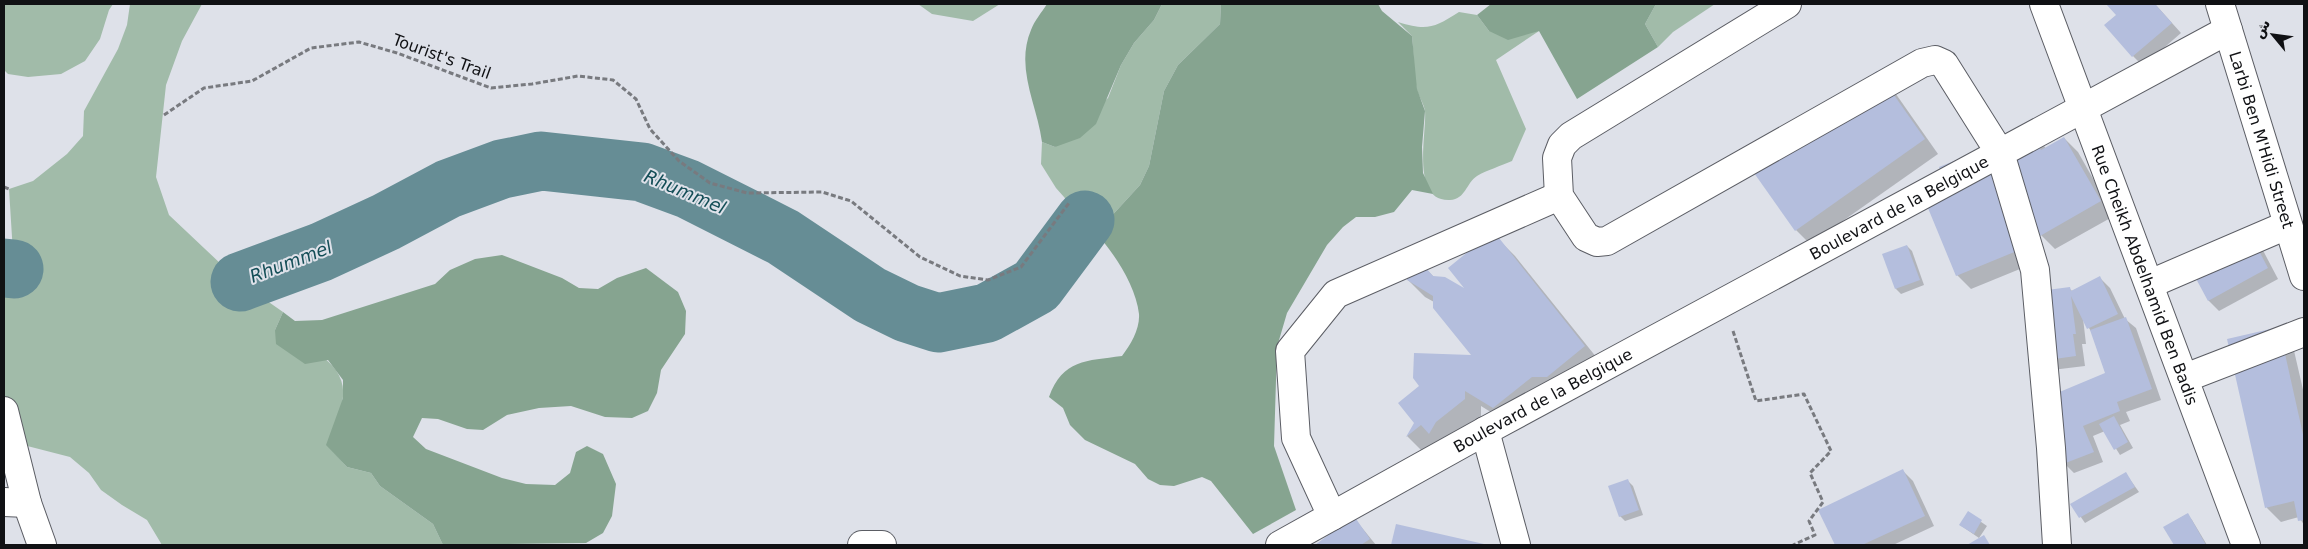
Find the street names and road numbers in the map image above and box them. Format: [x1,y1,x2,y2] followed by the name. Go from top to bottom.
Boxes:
[389,30,494,83] street label: Tourist's Trail
[2225,49,2298,231] street label: Larbi Ben M'Hidi Street
[2087,142,2202,408] street label: Rue Cheikh Abdelhamid Ben Badis
[1806,152,1992,264] street label: Boulevard de la Belgique
[1450,344,1636,457] street label: Boulevard de la Belgique

